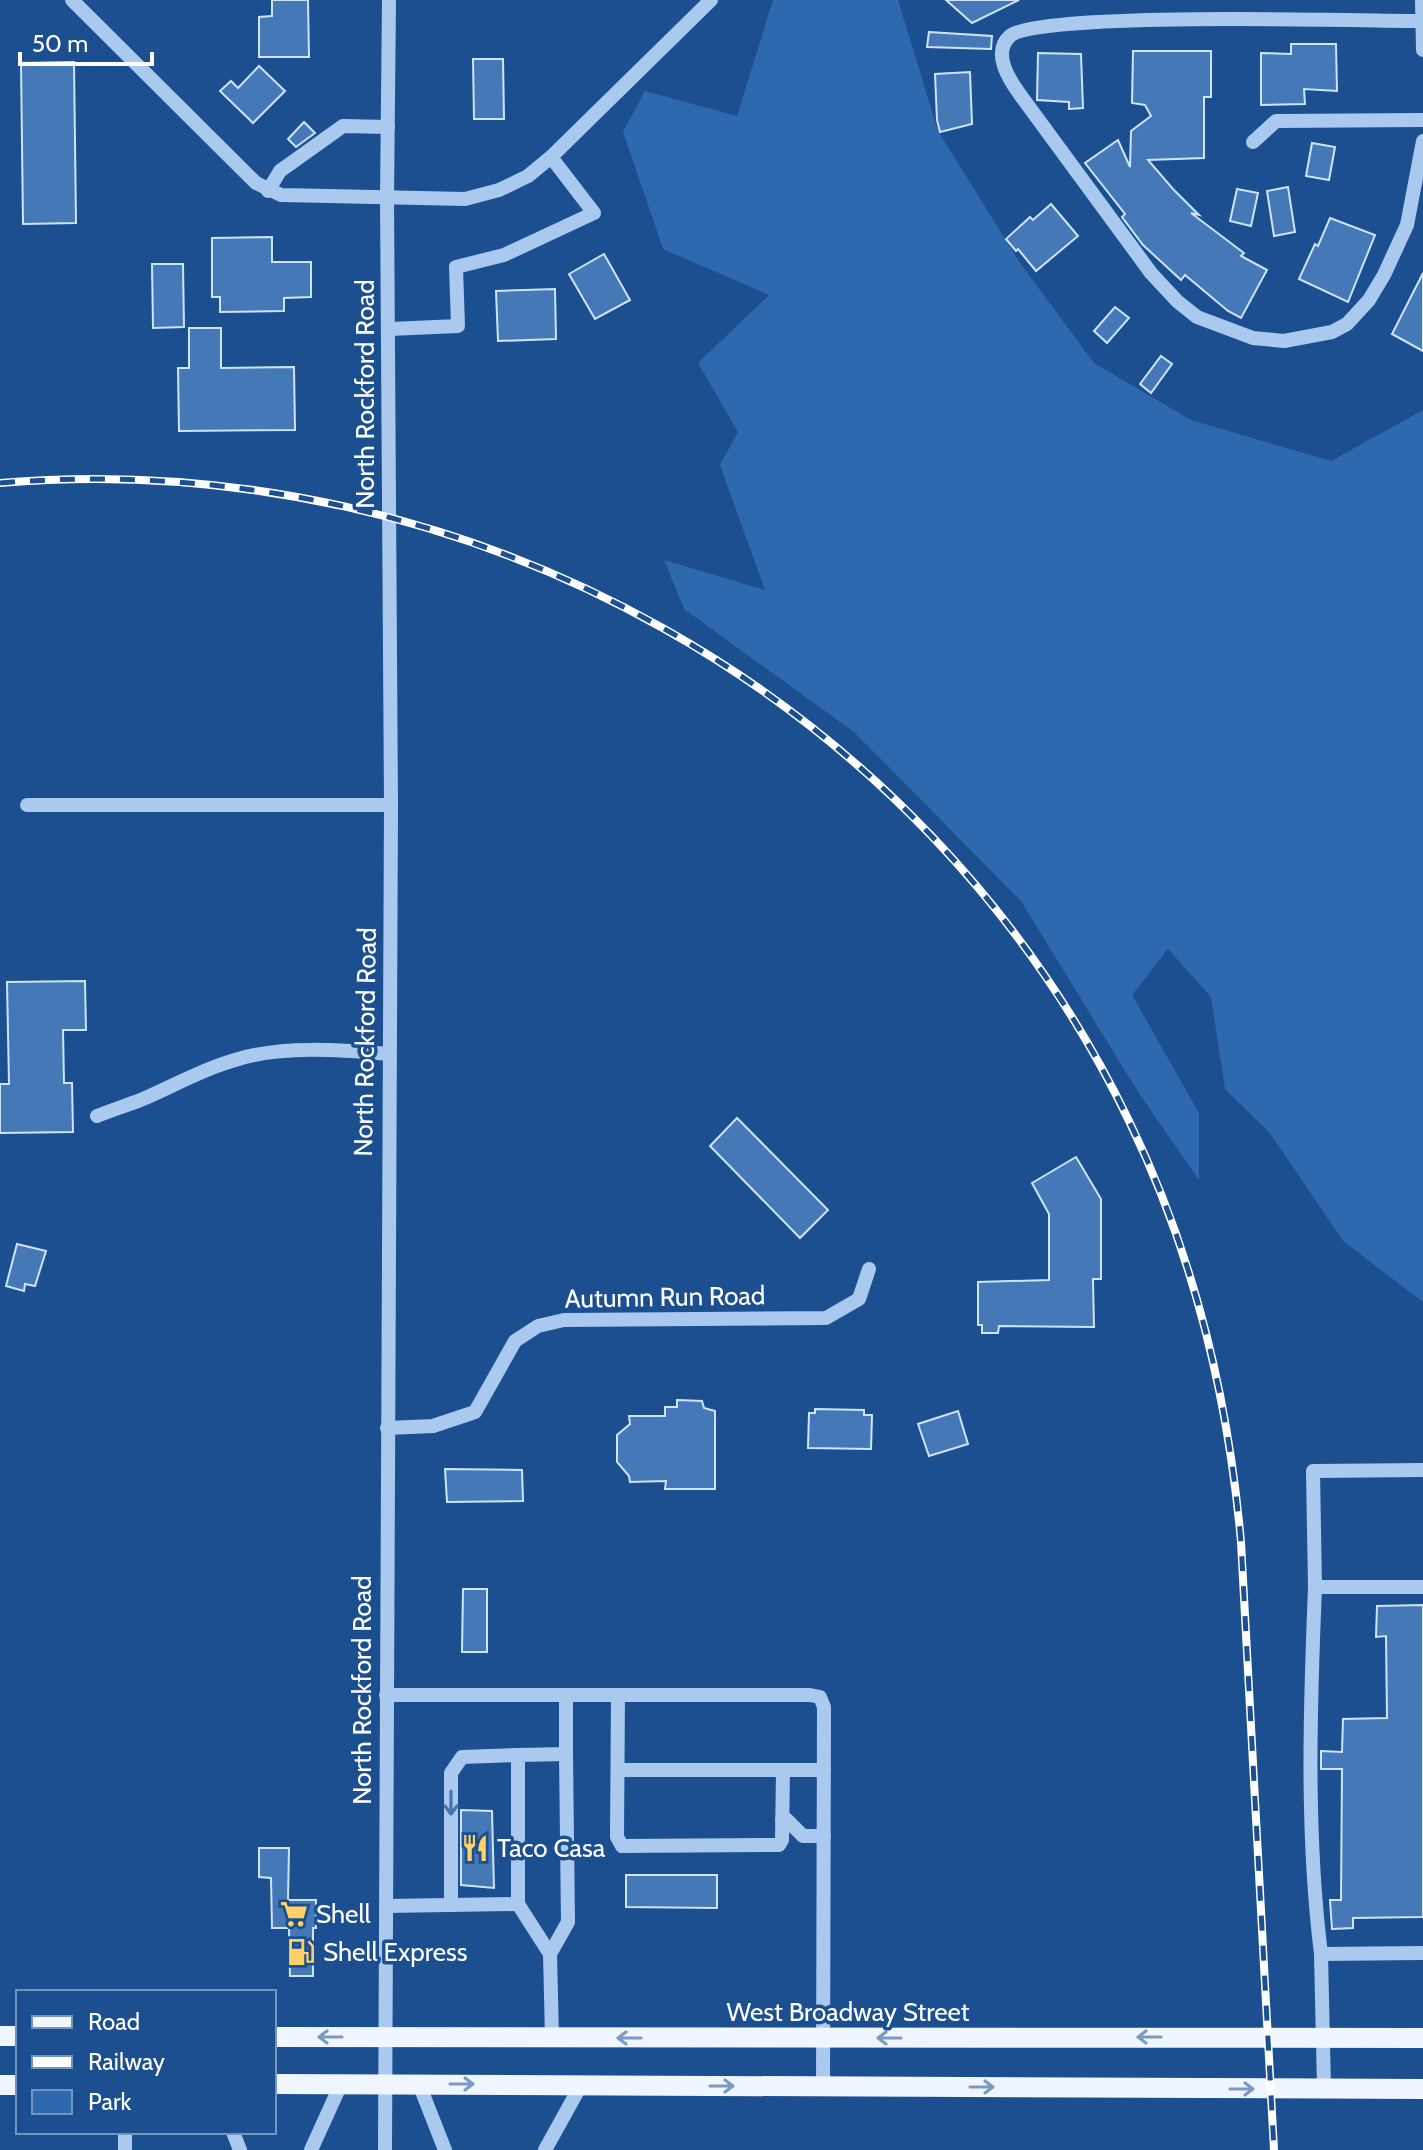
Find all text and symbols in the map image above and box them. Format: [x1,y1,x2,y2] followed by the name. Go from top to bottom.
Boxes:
[20,16,152,66] scale bar
[32,29,88,58] text: 50 m
[349,279,381,509] street label: North Rockford Road
[347,927,383,1157] street label: North Rockford Road
[564,1279,766,1315] street label: Autumn Run Road
[346,1575,378,1805] street label: North Rockford Road
[443,1789,459,1816] one-way arrow
[497,1832,606,1864] place label: Taco Casa
[460,1833,490,1863] restaurant icon: Taco Casa
[316,1898,371,1930] place label: Shell
[279,1899,309,1929] supermarket icon: Shell
[323,1936,468,1968] place label: Shell Express
[286,1937,316,1967] fuel station icon: Shell Express
[16,1990,276,2134] legend
[726,1996,970,2028] street label: West Broadway Street
[88,2007,140,2036] text: Road
[317,2029,344,2045] one-way arrow
[1136,2029,1163,2045] one-way arrow
[616,2030,643,2045] one-way arrow
[876,2030,903,2046] one-way arrow
[88,2047,165,2076] text: Railway
[448,2077,475,2092] one-way arrow
[708,2078,735,2094] one-way arrow
[968,2079,995,2095] one-way arrow
[1228,2081,1255,2097] one-way arrow
[88,2087,131,2116] text: Park

